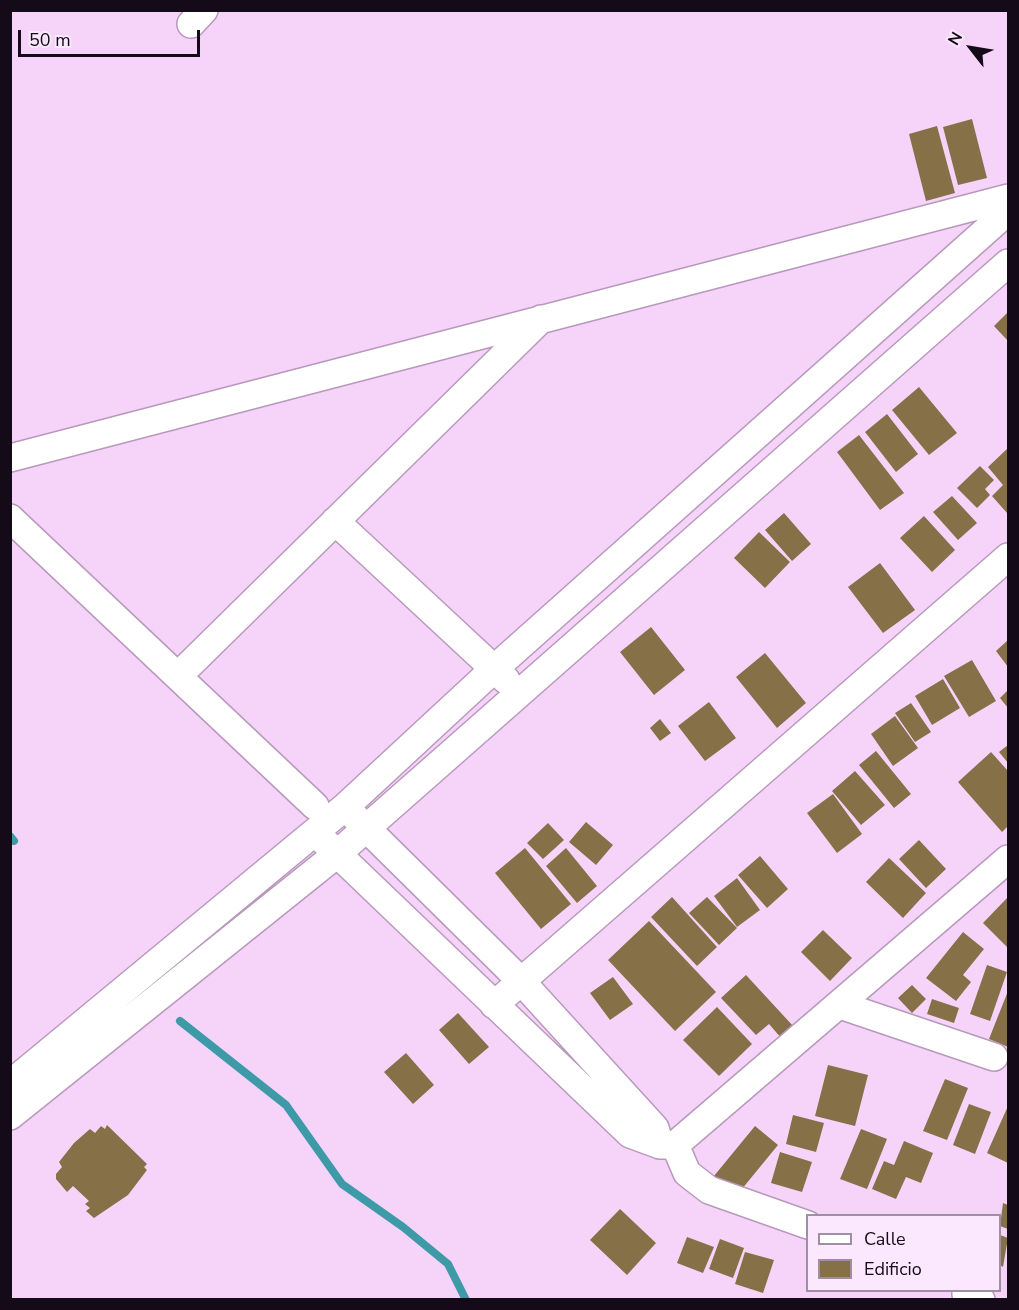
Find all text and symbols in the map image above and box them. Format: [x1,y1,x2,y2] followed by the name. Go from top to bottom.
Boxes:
[21,18,202,56] scale bar
[941,18,1001,78] north arrow
[29,28,71,52] text: 50 m
[943,28,968,50] text: N
[806,1214,1001,1292] legend
[864,1227,906,1251] text: Calle
[864,1257,922,1281] text: Edificio

